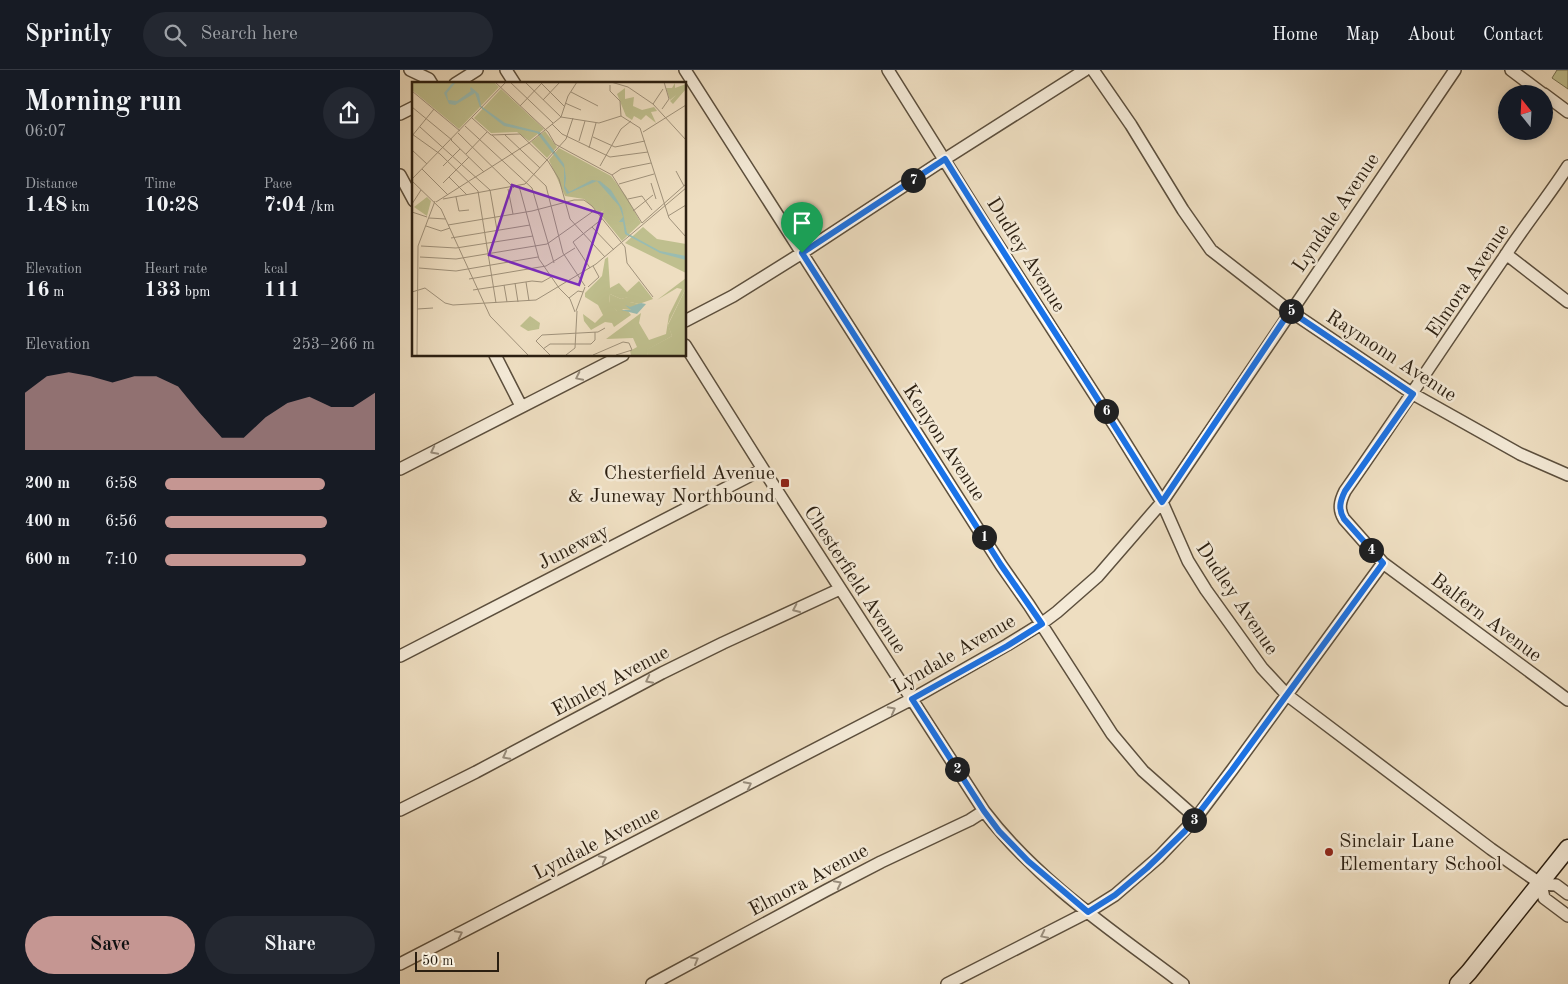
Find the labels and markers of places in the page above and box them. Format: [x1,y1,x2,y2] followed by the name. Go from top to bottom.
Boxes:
[900,168,926,192] pin: 7
[781,202,823,253] pin
[1278,298,1304,324] pin: 5
[1094,398,1118,424] pin: 6
[568,464,775,507] place label: Chesterfield Avenue & Juneway Northbound
[779,477,791,489] marker: Chesterfield Avenue & Juneway Northbound
[972,524,996,550] pin: 1
[1358,538,1384,562] pin: 4
[944,756,970,782] pin: 2
[1182,808,1206,832] pin: 3
[1339,832,1502,875] place label: Sinclair Lane Elementary School
[1323,846,1335,858] marker: Sinclair Lane Elementary School

